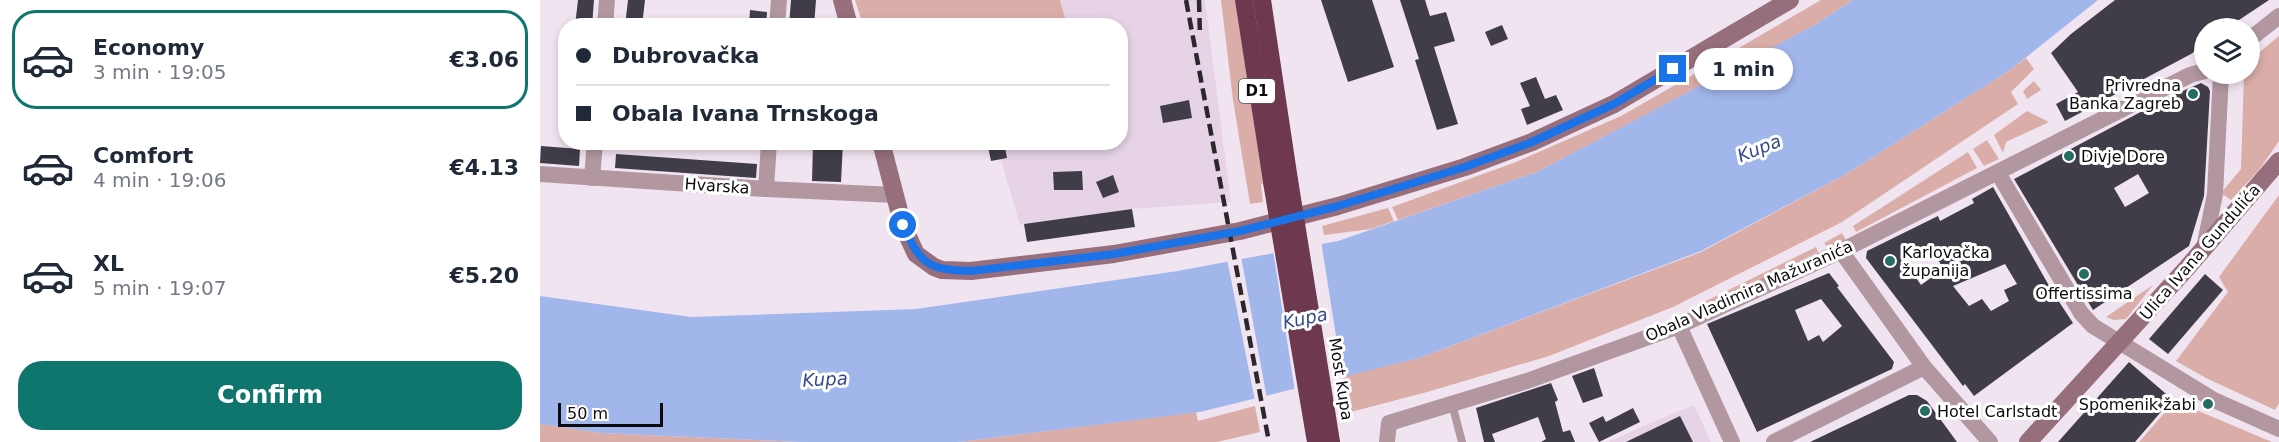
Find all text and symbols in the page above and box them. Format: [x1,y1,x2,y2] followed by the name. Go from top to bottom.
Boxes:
[2194,18,2260,84] map controls
[2194,18,2260,84] button: layers
[21,33,75,87] icon: car
[93,35,204,60] text: Economy
[612,43,759,68] text: Dubrovačka
[449,47,519,72] text: €3.06
[1694,48,1793,90] callout: 1 min
[1659,55,1686,82] route end
[1712,57,1775,81] text: 1 min
[93,60,227,84] text: 3 min · 19:05
[2069,76,2181,113] place label: Privredna Banka Zagreb
[1239,79,1275,103] road number: D1
[2186,87,2200,101] marker: Privredna Banka Zagreb
[612,101,879,126] text: Obala Ivana Trnskoga
[1734,130,1784,166] water label: Kupa
[21,141,75,195] icon: car
[93,143,193,168] text: Comfort
[2081,147,2165,166] place label: Divje Dore
[2062,149,2076,163] marker: Divje Dore
[449,155,519,180] text: €4.13
[93,168,227,192] text: 4 min · 19:06
[684,174,750,198] street label: Hvarska
[2136,180,2264,324] street label: Ulica Ivana Gundulića
[889,211,916,238] route start
[1642,237,1856,345] street label: Obala Vladimira Mažuranića
[1902,243,1990,280] place label: Karlovačka županija
[21,249,75,303] icon: car
[93,251,124,276] text: XL
[1883,254,1897,268] marker: Karlovačka županija
[449,263,519,288] text: €5.20
[2077,267,2091,281] marker: Offertissima
[93,276,227,300] text: 5 min · 19:07
[2035,284,2133,303] place label: Offertissima
[1281,303,1329,333] water label: Kupa
[1325,336,1357,422] street label: Most Kupa
[18,361,522,430] button: Confirm
[802,367,848,391] water label: Kupa
[2079,395,2196,414] place label: Spomenik žabi
[2201,397,2215,411] marker: Spomenik žabi
[558,400,663,428] scale bar
[1937,402,2057,421] place label: Hotel Carlstadt
[567,404,608,423] text: 50 m
[1918,404,1932,418] marker: Hotel Carlstadt

